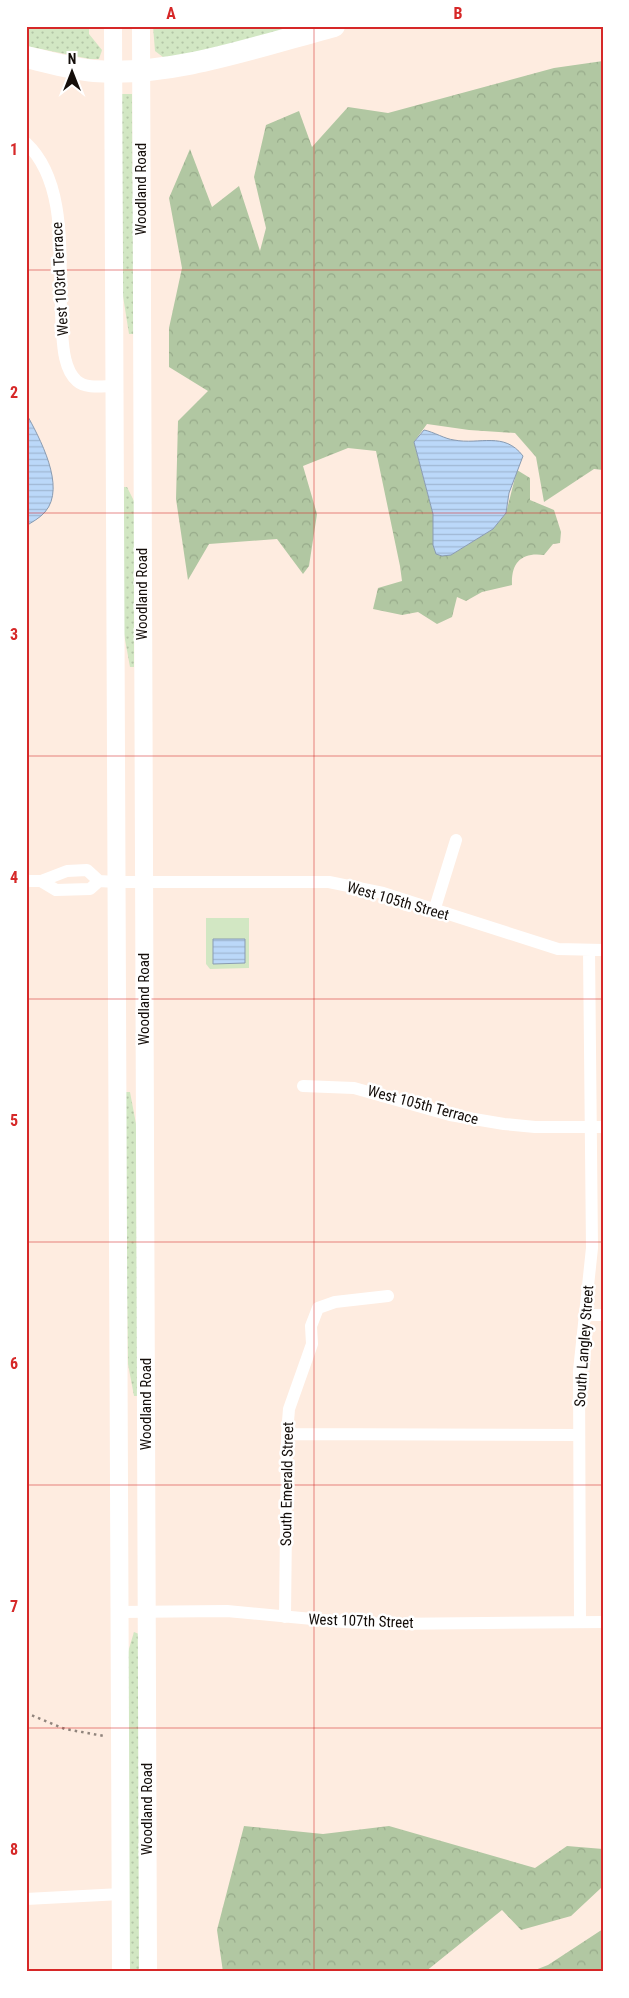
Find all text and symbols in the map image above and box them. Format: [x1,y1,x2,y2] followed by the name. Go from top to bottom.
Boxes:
[166,4,176,23] text: A
[454,4,463,23] text: B
[48,48,98,98] north arrow
[68,51,76,67] text: N
[10,140,18,159] text: 1
[132,143,150,235] street label: Woodland Road
[48,221,72,337] street label: West 103rd Terrace
[10,383,18,402] text: 2
[133,548,151,640] street label: Woodland Road
[10,625,18,644] text: 3
[10,868,18,887] text: 4
[345,878,451,924] street label: West 105th Street
[135,953,153,1045] street label: Woodland Road
[366,1082,480,1128] street label: West 105th Terrace
[10,1111,18,1130] text: 5
[571,1285,597,1407] street label: South Langley Street
[10,1354,18,1373] text: 6
[137,1358,155,1450] street label: Woodland Road
[277,1422,297,1546] street label: South Emerald Street
[10,1597,18,1616] text: 7
[308,1610,414,1632] street label: West 107th Street
[138,1763,156,1855] street label: Woodland Road
[10,1840,18,1859] text: 8

